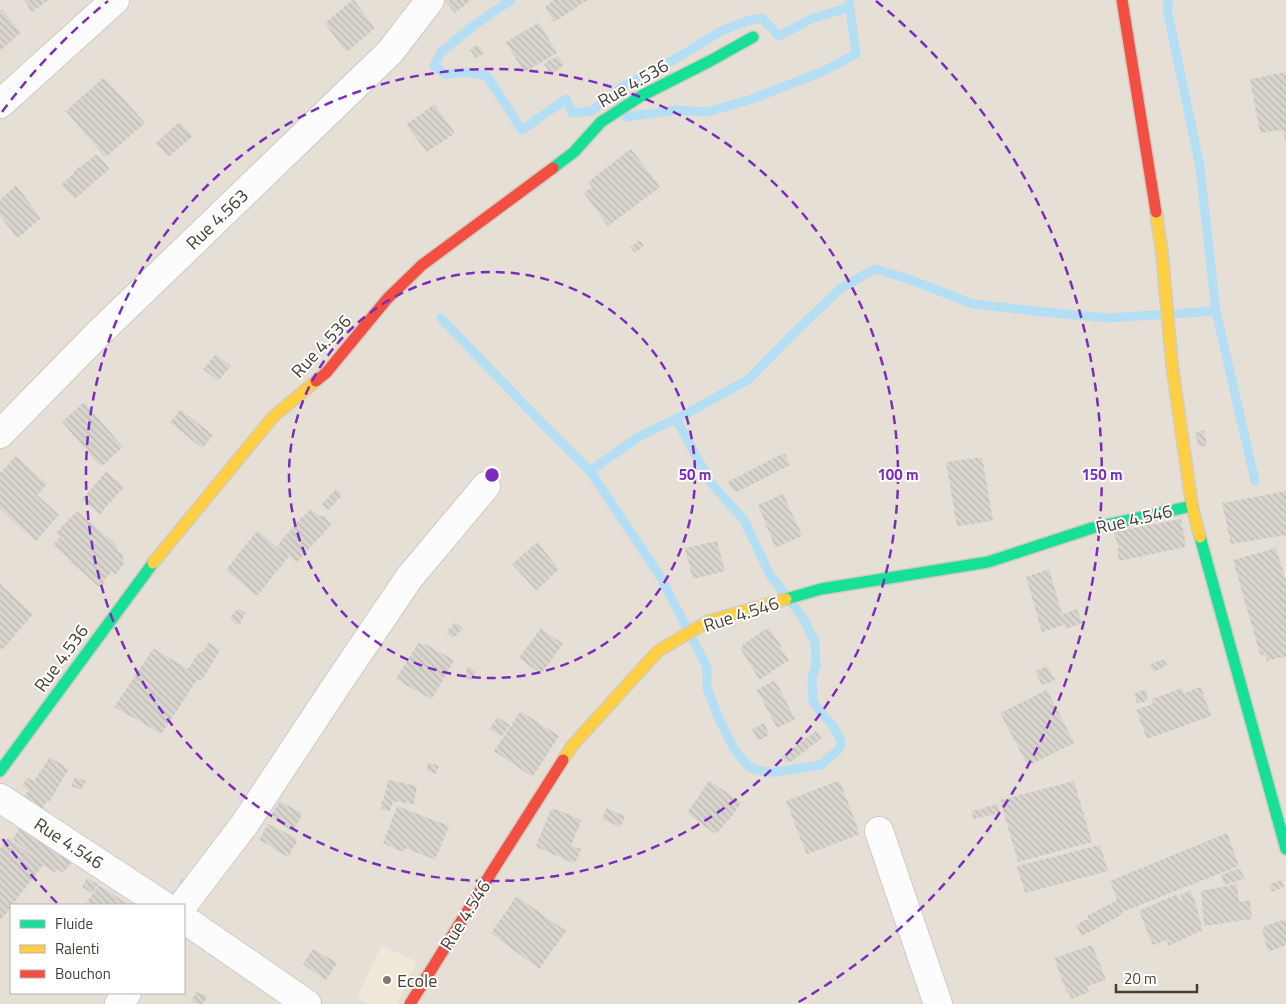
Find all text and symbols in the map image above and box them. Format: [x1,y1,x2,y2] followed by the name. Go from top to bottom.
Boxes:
[593,52,673,114] street label: Rue 4.536
[180,182,254,256] street label: Rue 4.563
[285,308,357,384] street label: Rue 4.536
[679,463,711,486] text: 50 m
[877,463,919,486] text: 100 m
[1081,463,1123,486] text: 150 m
[483,466,501,484] centre of rings
[1093,497,1175,541] street label: Rue 4.546
[700,589,782,639] street label: Rue 4.546
[27,619,95,697] street label: Rue 4.536
[29,810,109,876] street label: Rue 4.546
[433,875,497,955] street label: Rue 4.546
[10,904,185,994] legend
[55,912,93,935] text: Fluide
[55,937,99,960] text: Ralenti
[55,962,111,985] text: Bouchon
[1116,962,1197,994] scale bar
[397,967,437,994] place label: Ecole
[1124,967,1157,990] text: 20 m
[381,974,393,986] marker: Ecole

